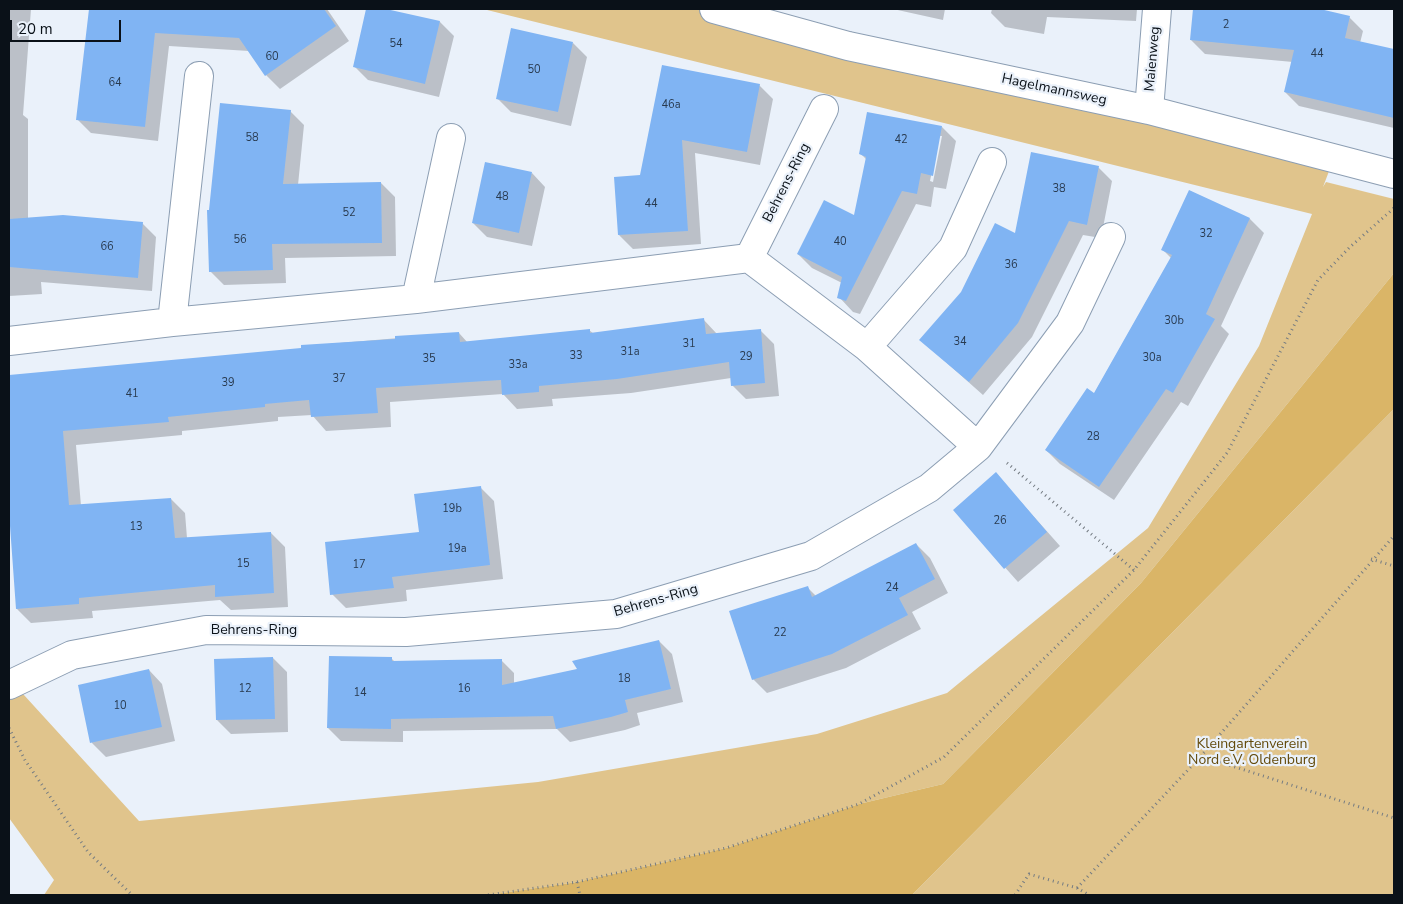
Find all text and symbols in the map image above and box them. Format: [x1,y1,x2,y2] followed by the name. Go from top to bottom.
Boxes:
[12,10,124,42] scale bar
[1223,18,1229,32] house number: 2
[18,19,53,39] text: 20 m
[1142,26,1164,92] street label: Maienweg
[389,37,403,51] house number: 54
[1310,47,1324,61] house number: 44
[265,50,279,64] house number: 60
[527,63,541,77] house number: 50
[1000,71,1108,109] street label: Hagelmannsweg
[108,76,122,90] house number: 64
[661,98,681,112] house number: 46a
[245,131,259,145] house number: 58
[894,133,908,147] house number: 42
[760,141,814,225] street label: Behrens-Ring
[1052,182,1066,196] house number: 38
[495,190,509,204] house number: 48
[644,197,658,211] house number: 44
[342,206,356,220] house number: 52
[1199,227,1213,241] house number: 32
[233,233,247,247] house number: 56
[833,235,847,249] house number: 40
[100,240,114,254] house number: 66
[1004,258,1018,272] house number: 36
[1164,314,1184,328] house number: 30b
[953,335,967,349] house number: 34
[682,337,696,351] house number: 31
[620,345,640,359] house number: 31a
[569,349,583,363] house number: 33
[739,350,753,364] house number: 29
[1142,351,1162,365] house number: 30a
[422,352,436,366] house number: 35
[508,358,528,372] house number: 33a
[332,372,346,386] house number: 37
[221,376,235,390] house number: 39
[125,387,139,401] house number: 41
[1086,430,1100,444] house number: 28
[442,502,462,516] house number: 19b
[993,514,1007,528] house number: 26
[129,520,143,534] house number: 13
[447,542,467,556] house number: 19a
[236,557,250,571] house number: 15
[352,558,366,572] house number: 17
[612,581,700,621] street label: Behrens-Ring
[885,581,899,595] house number: 24
[211,623,297,639] street label: Behrens-Ring
[773,626,787,640] house number: 22
[617,672,631,686] house number: 18
[238,682,252,696] house number: 12
[457,682,471,696] house number: 16
[353,686,367,700] house number: 14
[113,699,127,713] house number: 10
[1188,737,1316,770] park label: Kleingartenverein Nord e.V. Oldenburg

